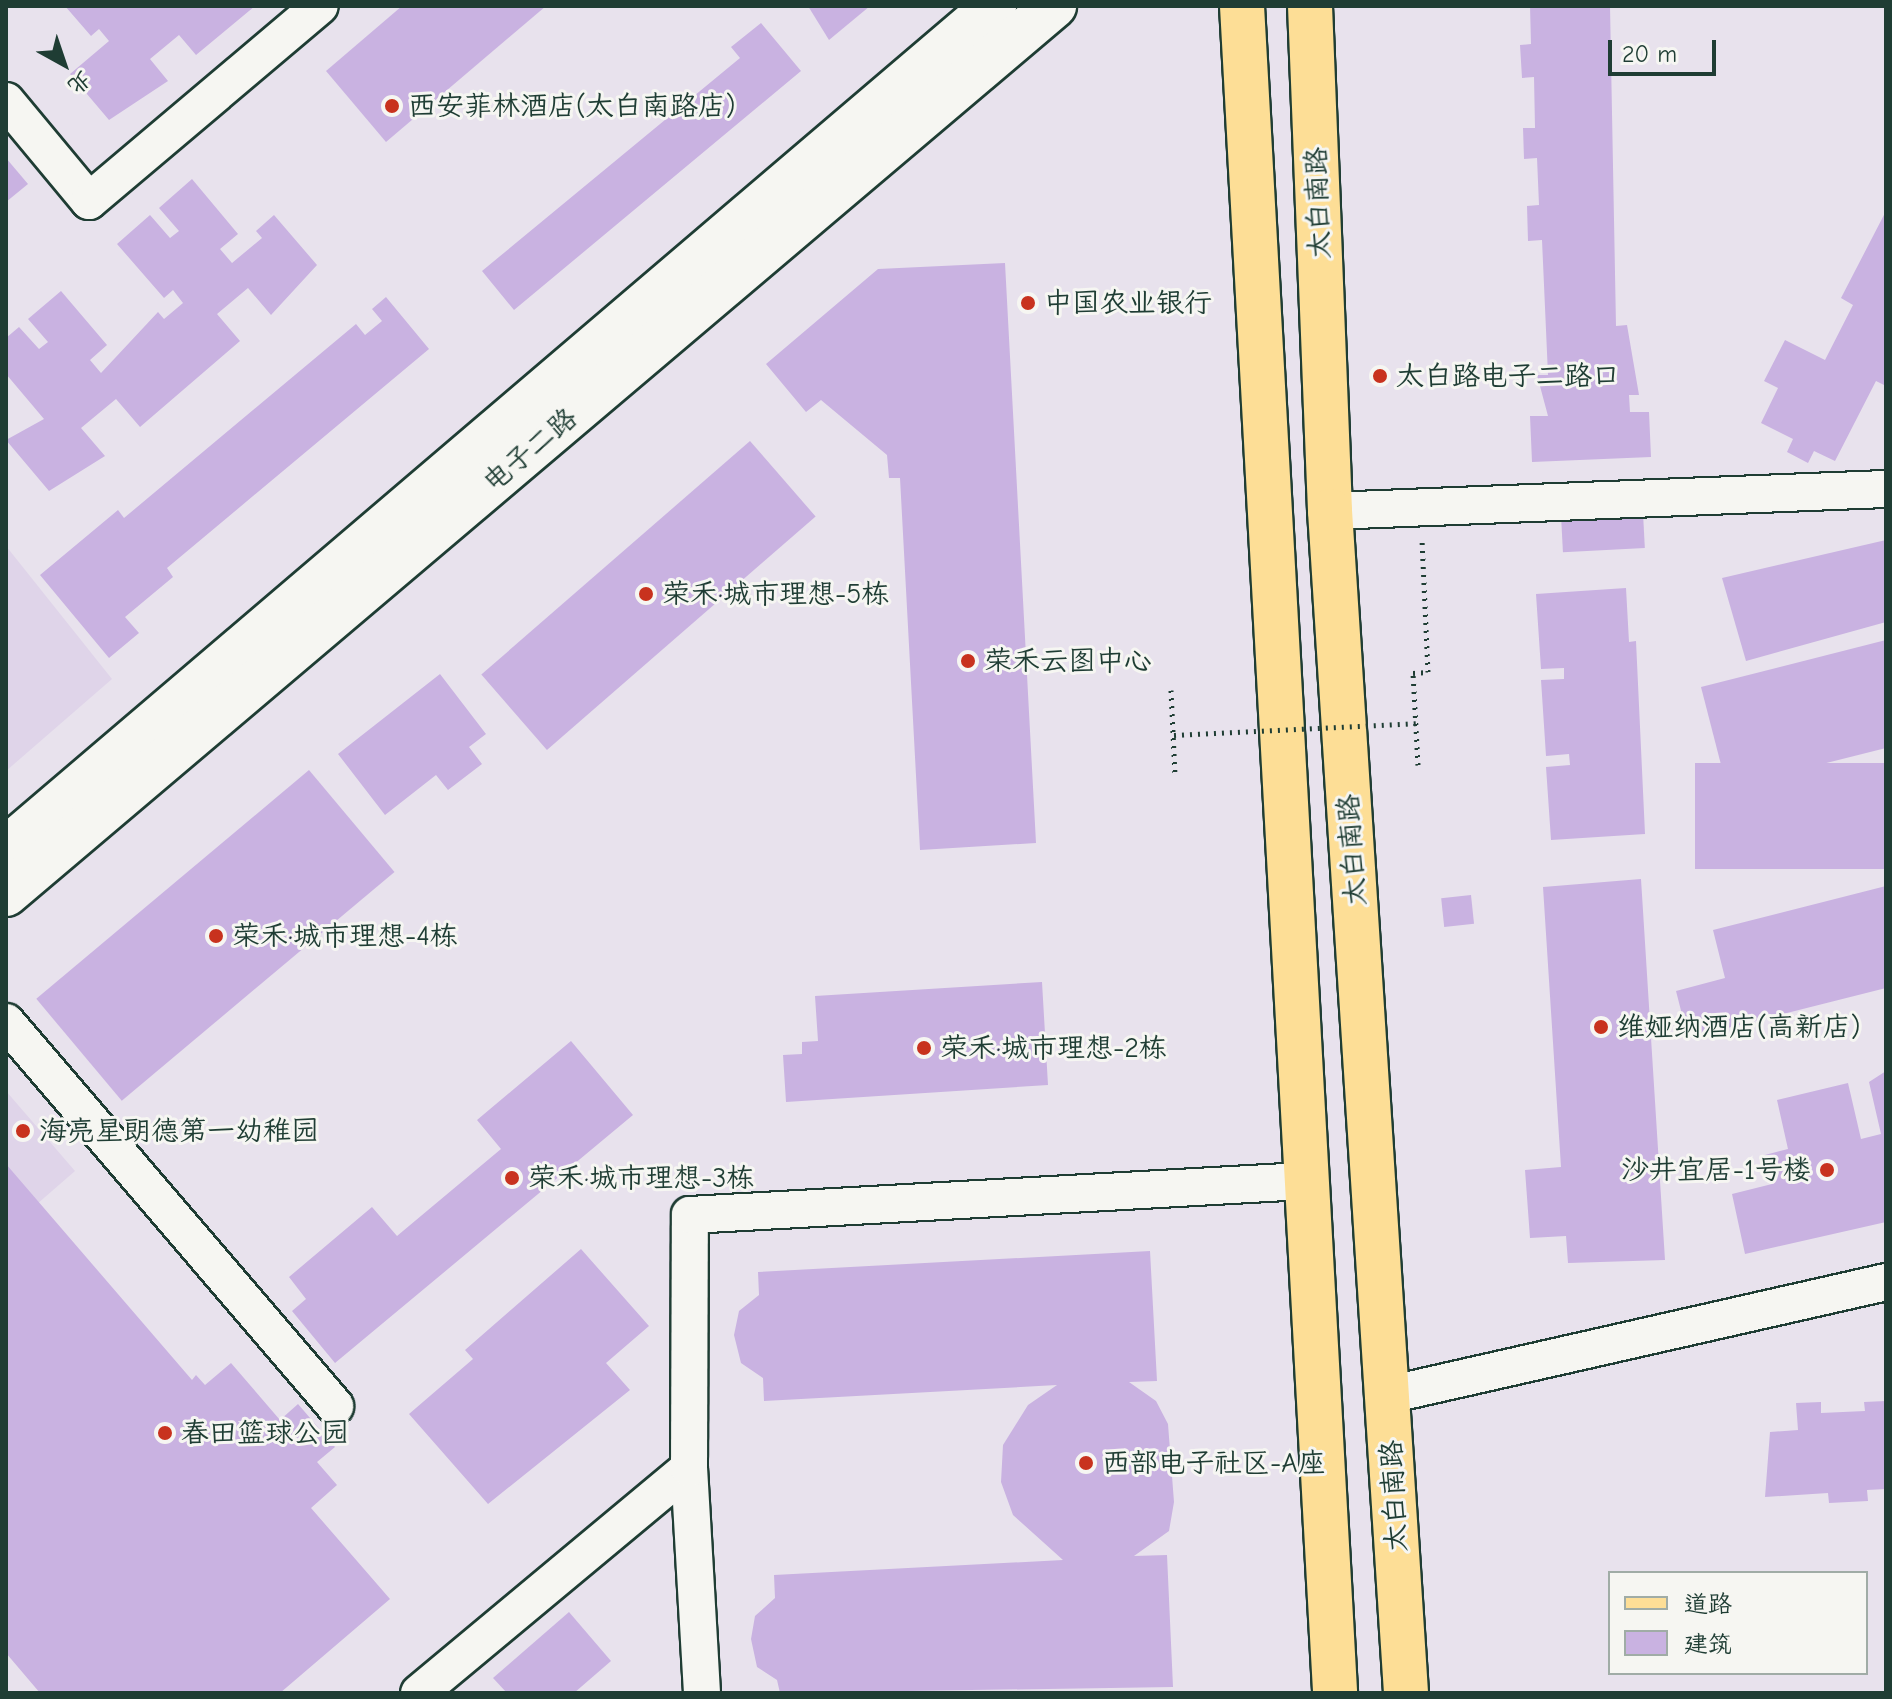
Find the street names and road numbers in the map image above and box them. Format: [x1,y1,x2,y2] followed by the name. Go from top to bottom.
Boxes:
[1299,146,1337,260] street label: 太白南路
[476,401,584,499] street label: 电子二路
[1331,793,1373,907] street label: 太白南路
[1374,1439,1414,1553] street label: 太白南路

